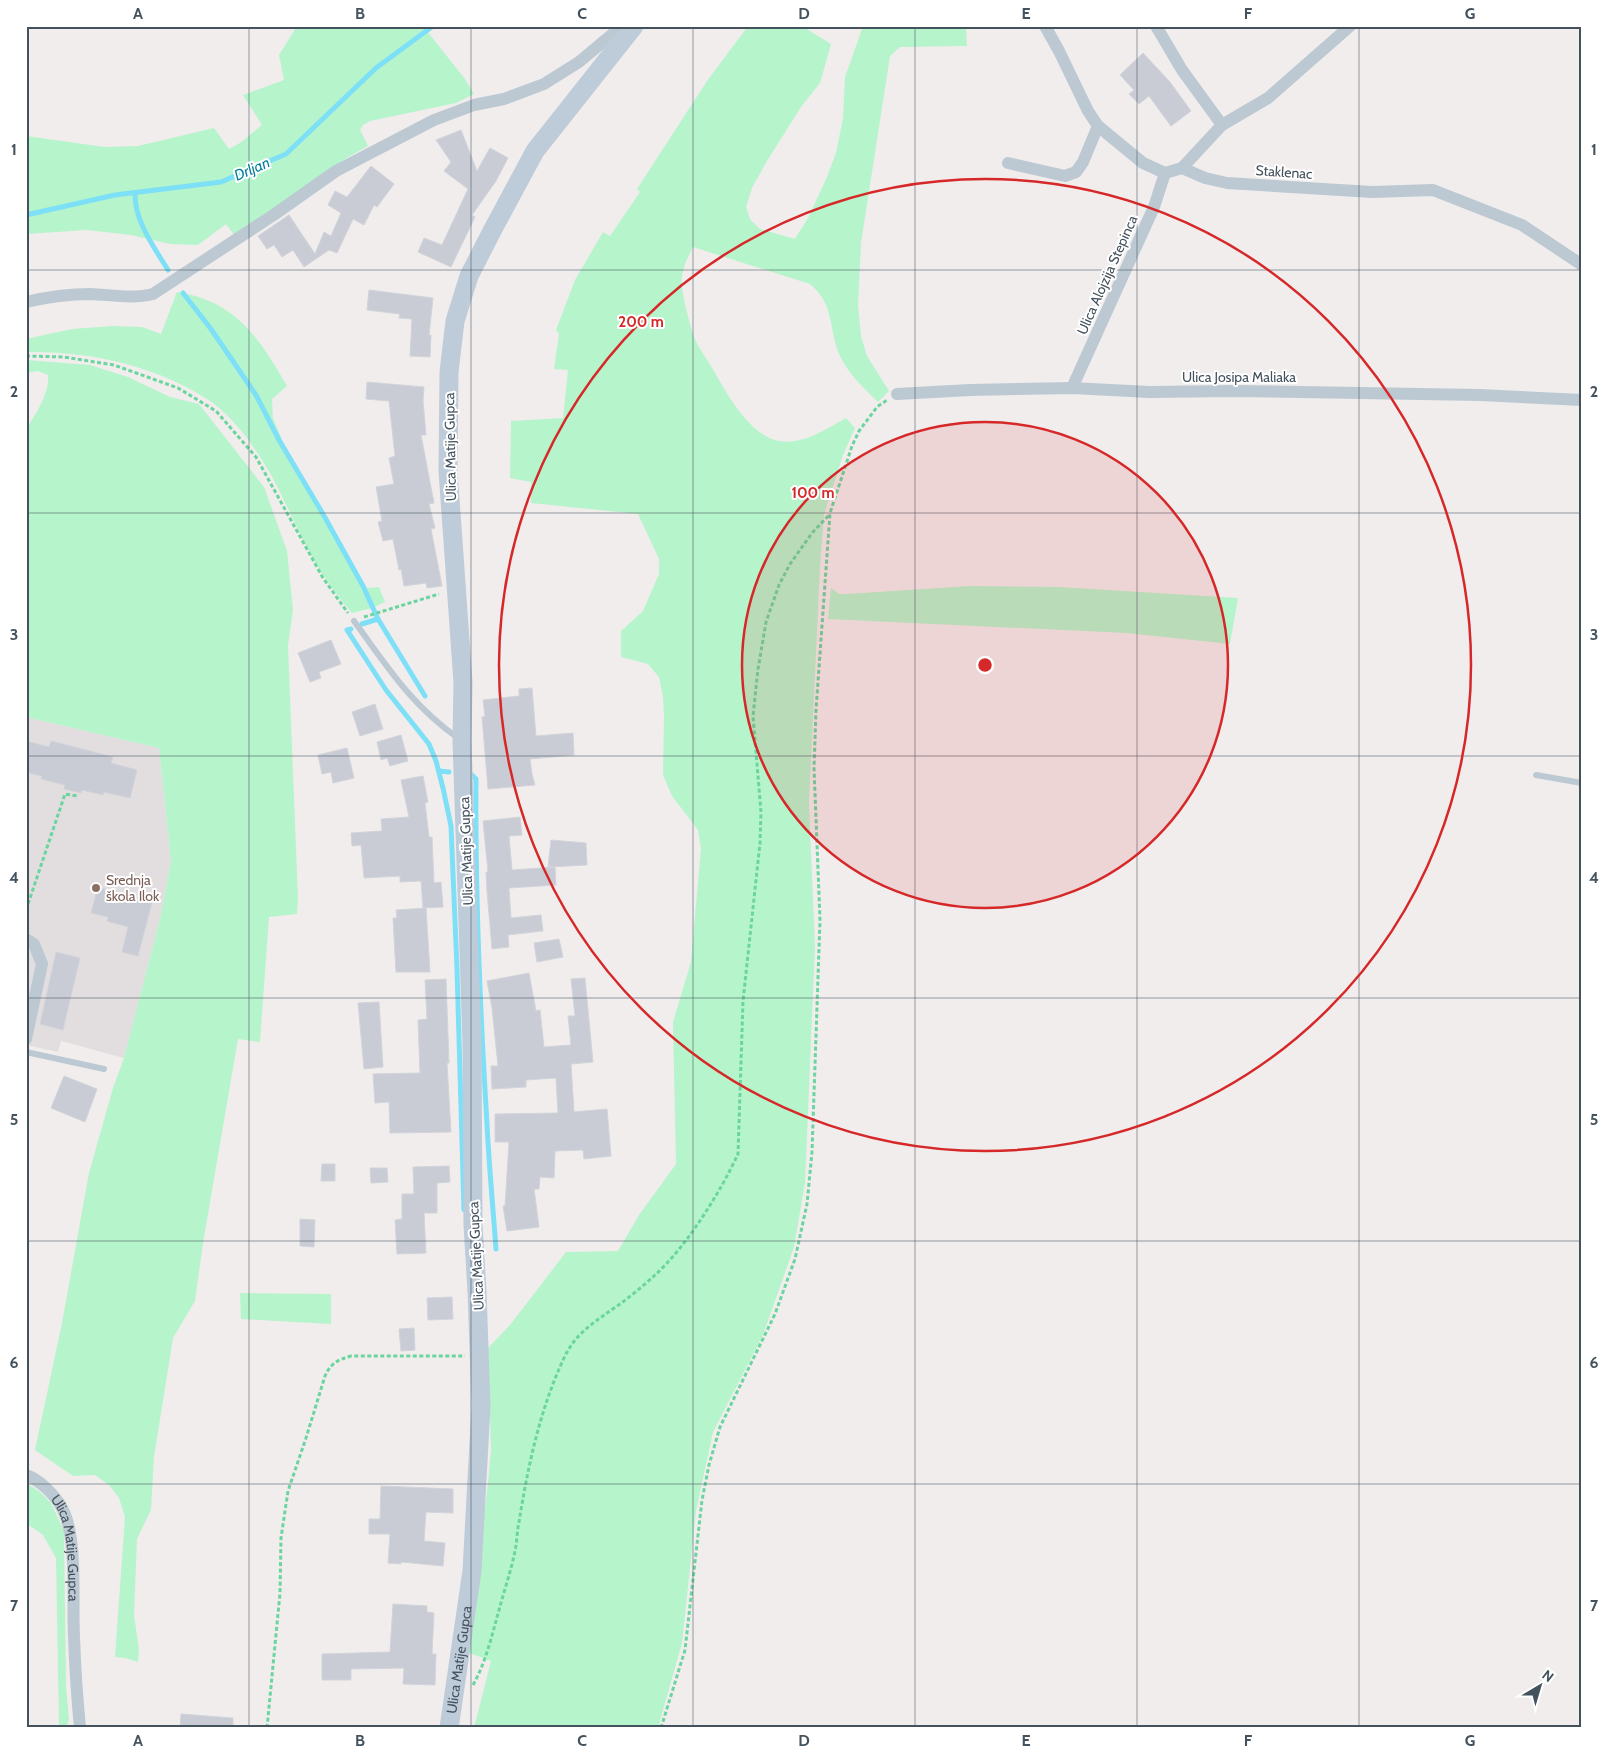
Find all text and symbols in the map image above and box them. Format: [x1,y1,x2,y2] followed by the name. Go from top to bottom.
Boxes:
[133,4,143,23] text: A
[355,4,365,23] text: B
[577,4,587,23] text: C
[798,4,810,23] text: D
[1021,4,1031,23] text: E
[1244,4,1253,23] text: F
[1465,4,1475,23] text: G
[11,140,17,159] text: 1
[1591,140,1597,159] text: 1
[231,153,273,185] water label: Drljan
[1255,161,1313,183] street label: Staklenac
[1073,212,1142,337] street label: Ulica Alojzija Stepinca
[618,313,664,331] text: 200 m
[1182,368,1296,386] street label: Ulica Josipa Maliaka
[10,382,18,401] text: 2
[1590,382,1598,401] text: 2
[440,392,460,502] street label: Ulica Matije Gupca
[791,484,835,502] text: 100 m
[10,625,18,644] text: 3
[1590,625,1598,644] text: 3
[976,656,994,674] centre of rings
[455,796,477,906] street label: Ulica Matije Gupca
[9,868,19,887] text: 4
[1589,868,1599,887] text: 4
[106,871,160,905] place label: Srednja škola Ilok
[90,882,102,894] marker: Srednja škola Ilok
[10,1110,18,1129] text: 5
[1590,1110,1598,1129] text: 5
[464,1201,488,1311] street label: Ulica Matije Gupca
[10,1353,19,1372] text: 6
[1590,1353,1599,1372] text: 6
[47,1491,83,1602] street label: Ulica Matije Gupca
[10,1596,19,1615] text: 7
[1590,1596,1599,1615] text: 7
[442,1604,476,1715] street label: Ulica Matije Gupca
[1516,1662,1566,1712] north arrow
[1539,1666,1557,1686] text: N
[133,1731,143,1750] text: A
[355,1731,365,1750] text: B
[577,1731,587,1750] text: C
[798,1731,810,1750] text: D
[1021,1731,1031,1750] text: E
[1244,1731,1253,1750] text: F
[1465,1731,1475,1750] text: G

